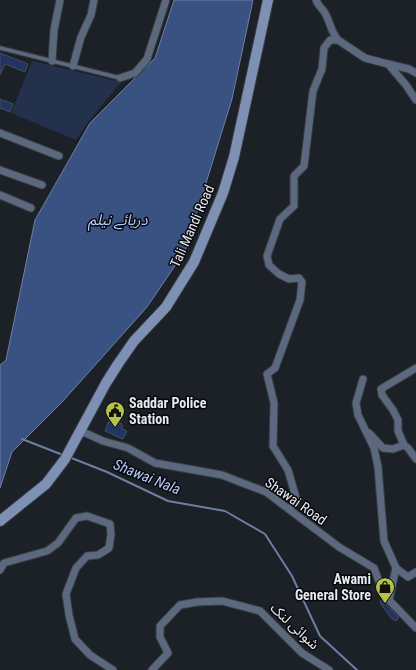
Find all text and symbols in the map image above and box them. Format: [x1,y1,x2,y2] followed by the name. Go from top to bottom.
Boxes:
[167,182,217,270] street label: Tali Mandi Road
[87,211,148,231] water label: دریائے نیلم
[129,395,207,427] place label: Saddar Police Station
[104,400,126,428] public building icon: Saddar Police Station
[111,455,183,499] water label: Shawai Nala
[262,474,330,528] street label: Shawai Road
[295,571,371,603] place label: Awami General Store
[374,576,396,604] shop icon: Awami General Store
[267,600,323,653] street label: شوائی لنک

